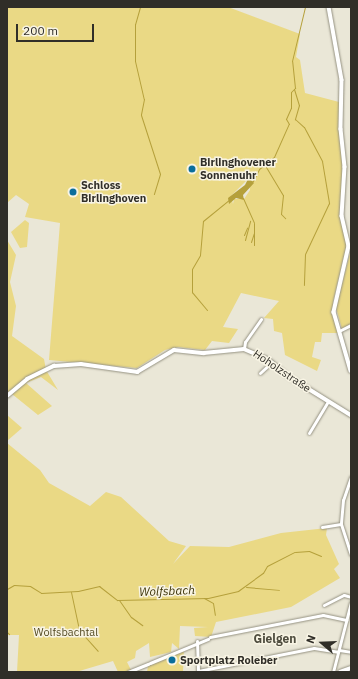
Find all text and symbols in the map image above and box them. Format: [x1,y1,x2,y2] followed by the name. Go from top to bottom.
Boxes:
[18,16,96,42] scale bar
[23,23,58,38] text: 200 m
[200,156,276,182] place label: Birlinghovener Sonnenuhr
[187,164,197,174] marker: Birlinghovener Sonnenuhr
[81,179,146,205] place label: Schloss Birlinghoven
[68,187,78,197] marker: Schloss Birlinghoven
[251,347,313,395] street label: Hoholzstraße
[139,583,195,599] water label: Wolfsbach
[302,623,342,663] north arrow
[34,625,98,639] park label: Wolfsbachtal
[254,632,296,646] district label: Gielgen
[303,633,319,645] text: N
[180,653,277,667] place label: Sportplatz Roleber
[167,655,177,665] marker: Sportplatz Roleber

